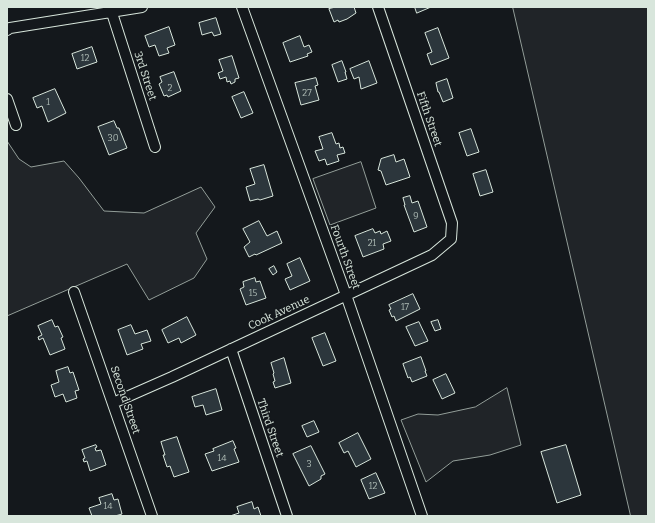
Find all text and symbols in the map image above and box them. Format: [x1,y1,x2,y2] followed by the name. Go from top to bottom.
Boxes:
[131,50,159,102] street label: 3rd Street
[81,53,89,63] house number: 12
[168,83,172,93] house number: 2
[302,88,312,98] house number: 27
[413,90,445,148] street label: Fifth Street
[46,97,50,107] house number: 1
[108,133,118,143] house number: 30
[413,211,419,221] house number: 9
[327,223,363,291] street label: Fourth Street
[368,238,376,248] house number: 21
[249,288,257,298] house number: 15
[246,293,312,333] street label: Cook Avenue
[401,302,409,312] house number: 17
[107,364,143,436] street label: Second Street
[254,397,286,459] street label: Third Street
[218,453,226,463] house number: 14
[306,459,312,469] house number: 3
[369,481,377,491] house number: 12
[104,501,112,511] house number: 14

